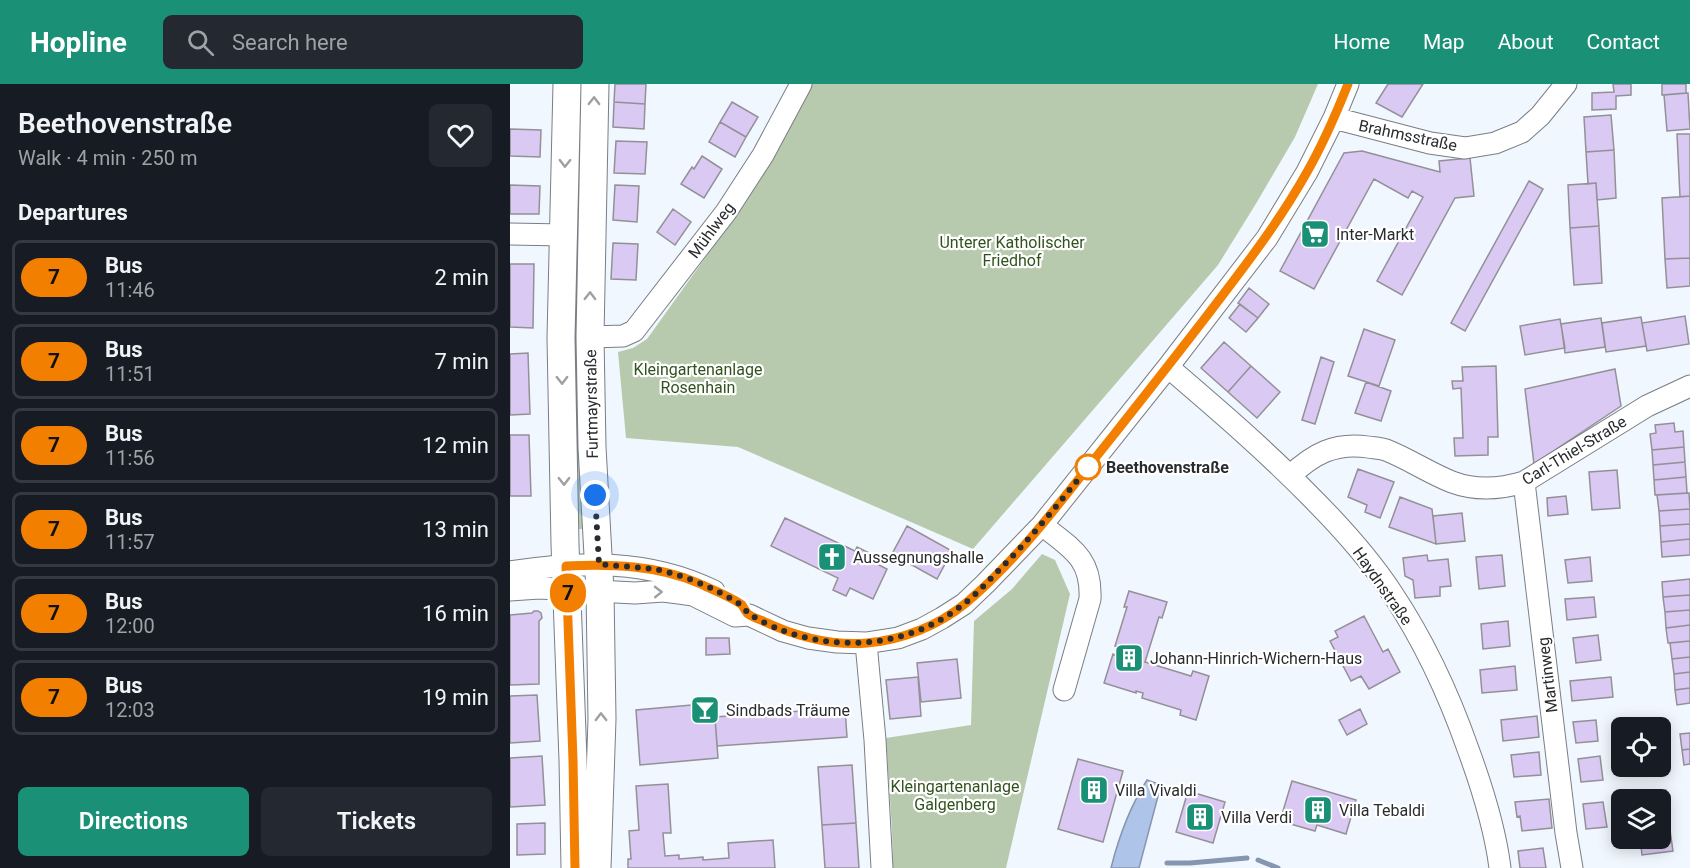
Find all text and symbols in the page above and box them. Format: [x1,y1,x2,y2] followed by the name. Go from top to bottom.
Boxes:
[163,15,583,69] search box
[30,26,127,59] text: Hopline
[184,26,217,59] icon: search
[232,30,348,55] text: Search here
[1334,30,1390,54] text: Home
[1423,30,1465,54] text: Map
[1498,30,1554,54] text: About
[1587,30,1660,54] text: Contact
[588,97,601,106] one-way arrow
[429,104,492,167] button: heart
[18,107,232,140] text: Beethovenstraße
[1357,116,1459,155] street label: Brahmsstraße
[18,146,197,170] text: Walk · 4 min · 250 m
[559,159,571,168] one-way arrow
[684,199,739,262] street label: Mühlweg
[18,200,128,225] text: Departures
[1299,218,1331,250] supermarket icon: Inter-Markt
[1336,225,1414,244] place label: Inter-Markt
[939,233,1085,270] park label: Unterer Katholischer Friedhof
[105,253,143,278] text: Bus
[48,265,60,289] text: 7
[434,265,489,290] text: 2 min
[105,278,155,302] text: 11:46
[584,292,597,301] one-way arrow
[105,337,143,362] text: Bus
[48,349,60,373] text: 7
[434,349,489,374] text: 7 min
[581,349,602,459] street label: Furtmayrstraße
[634,360,762,397] park label: Kleingartenanlage Rosenhain
[105,362,155,386] text: 11:51
[556,376,568,385] one-way arrow
[1519,412,1630,489] street label: Carl-Thiel-Straße
[105,421,143,446] text: Bus
[48,433,60,457] text: 7
[422,433,489,458] text: 12 min
[105,446,155,470] text: 11:56
[1075,454,1101,480] marker: Beethovenstraße
[1106,458,1229,477] place label: Beethovenstraße
[558,476,570,485] one-way arrow
[580,480,610,510] your location
[105,505,143,530] text: Bus
[48,517,60,541] text: 7
[422,517,489,542] text: 13 min
[105,530,155,554] text: 11:57
[816,541,848,573] church icon: Aussegnungshalle
[1349,544,1416,629] street label: Haydnstraße
[853,548,984,567] place label: Aussegnungshalle
[548,574,588,612] line badge: 7
[562,581,574,605] text: 7
[654,586,663,598] one-way arrow
[105,589,143,614] text: Bus
[48,601,60,625] text: 7
[422,601,489,626] text: 16 min
[105,614,155,638] text: 12:00
[1533,636,1562,714] street label: Martinweg
[1113,642,1145,674] building icon: Johann-Hinrich-Wichern-Haus
[1150,649,1362,668] place label: Johann-Hinrich-Wichern-Haus
[105,673,143,698] text: Bus
[48,685,60,709] text: 7
[422,685,489,710] text: 19 min
[689,694,721,726] bar icon: Sindbads Träume
[105,698,155,722] text: 12:03
[726,701,850,720] place label: Sindbads Träume
[595,713,607,722] one-way arrow
[1611,717,1671,849] map controls
[1611,717,1671,777] button: locate
[1078,774,1110,806] building icon: Villa Vivaldi
[891,777,1019,814] park label: Kleingartenanlage Galgenberg
[1115,781,1197,800] place label: Villa Vivaldi
[18,787,249,856] button: Directions
[261,787,492,856] button: Tickets
[1611,789,1671,849] button: layers
[1302,794,1334,826] building icon: Villa Tebaldi
[1184,801,1216,833] building icon: Villa Verdi
[1339,801,1425,820] place label: Villa Tebaldi
[1221,808,1292,827] place label: Villa Verdi

